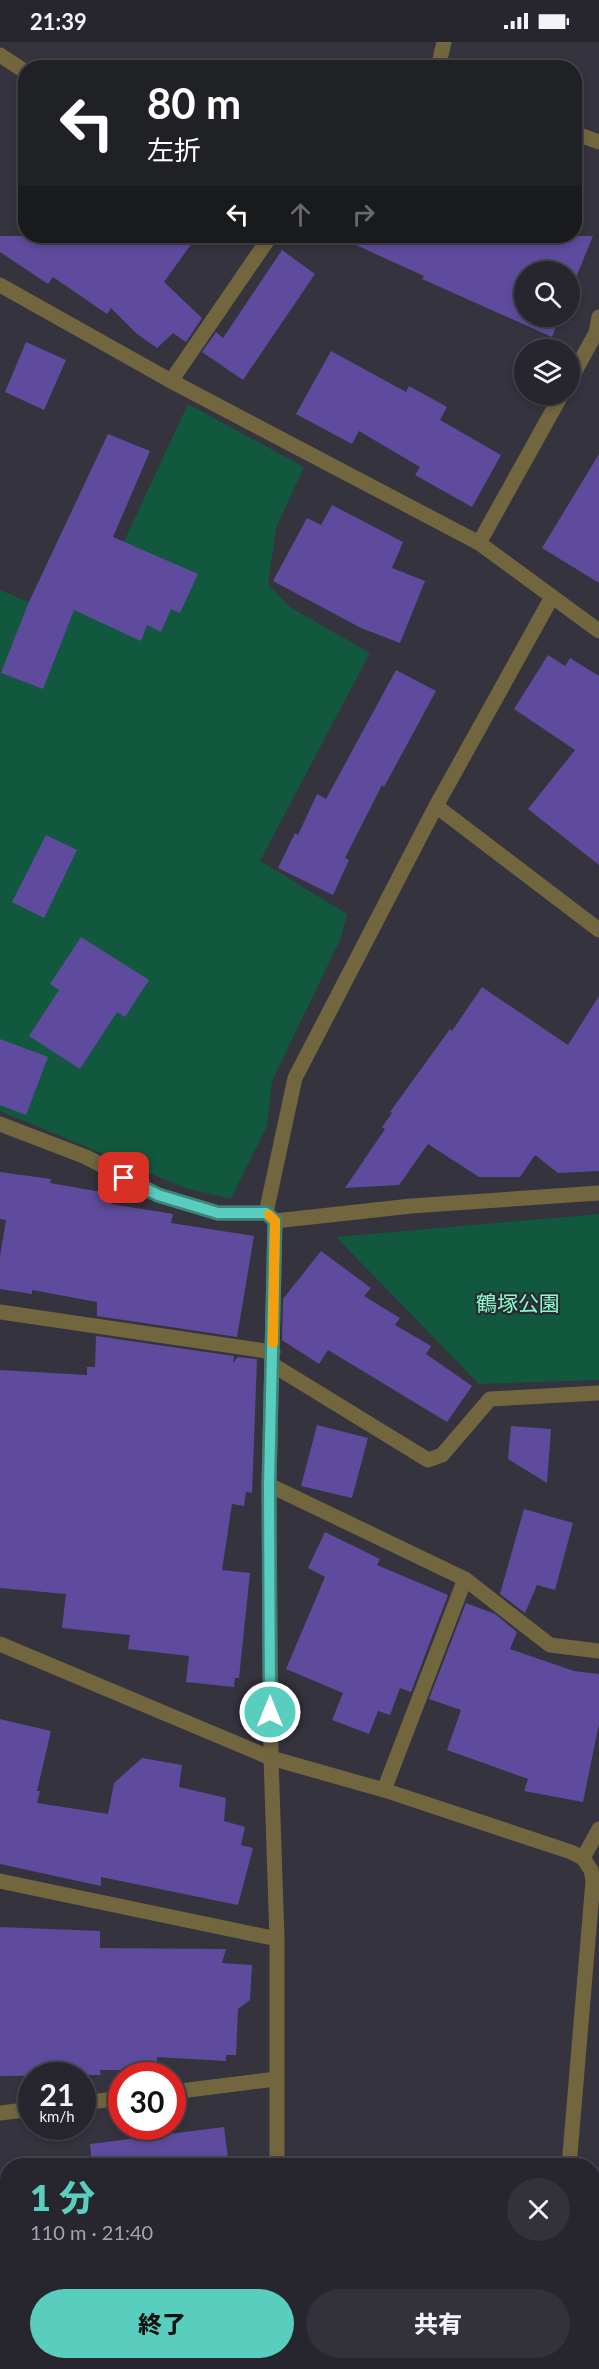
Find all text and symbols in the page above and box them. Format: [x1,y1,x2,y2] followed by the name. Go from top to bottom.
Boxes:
[30,8,87,35] text: 21:39
[147,78,241,128] text: 80 m
[48,84,126,162] icon: left
[147,133,201,166] text: 左折
[221,198,254,231] icon: left
[284,198,317,231] icon: ahead
[347,198,380,231] icon: right
[514,261,580,405] map controls
[514,261,580,327] button: search
[514,339,580,405] button: layers
[98,1152,149,1203] pin
[107,1161,140,1194] icon: arrive
[476,1290,560,1315] park label: 鶴塚公園
[238,1680,302,1744] position arrow
[108,2062,186,2140] speed limit sign: 30
[40,2076,74,2112] text: 21
[39,2107,75,2125] text: km/h
[30,2175,95,2219] text: 1 分
[507,2178,570,2241] button: close
[30,2220,153,2244] text: 110 m · 21:40
[30,2289,294,2358] button: 終了
[306,2289,570,2358] button: 共有

